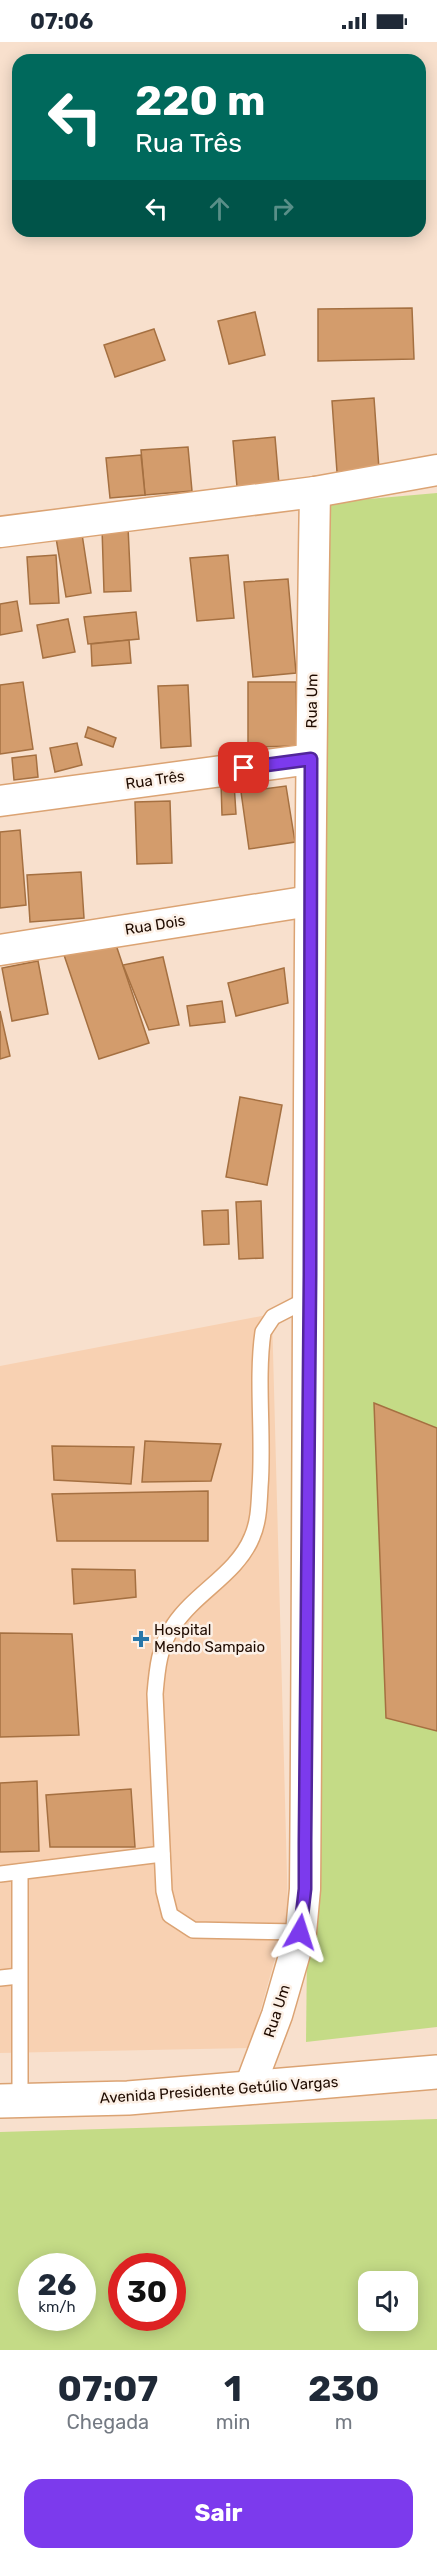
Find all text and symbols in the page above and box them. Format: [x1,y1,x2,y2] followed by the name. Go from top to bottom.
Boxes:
[30,8,93,35] text: 07:06
[135,76,266,126] text: 220 m
[36,78,114,156] icon: left
[135,127,242,159] text: Rua Três
[140,192,173,225] icon: left
[203,192,236,225] icon: ahead
[266,192,299,225] icon: right
[303,674,321,728] street label: Rua Um
[218,742,269,793] pin
[227,751,260,784] icon: arrive
[124,767,186,793] street label: Rua Três
[123,911,187,939] street label: Rua Dois
[154,1621,265,1656] place label: Hospital Mendo Sampaio
[132,1630,150,1648] marker: Hospital Mendo Sampaio
[268,1900,332,1964] position arrow
[260,1982,294,2040] street label: Rua Um
[99,2073,339,2107] street label: Avenida Presidente Getúlio Vargas
[108,2253,186,2331] speed limit sign: 30
[37,2267,77,2303] text: 26
[358,2271,418,2331] map controls
[358,2271,418,2331] button: sound
[38,2298,76,2316] text: km/h
[57,2367,158,2410] text: 07:07
[224,2367,242,2410] text: 1
[308,2367,380,2410] text: 230
[67,2410,149,2434] text: Chegada
[216,2410,250,2434] text: min
[335,2410,353,2434] text: m
[24,2479,413,2548] button: Sair

